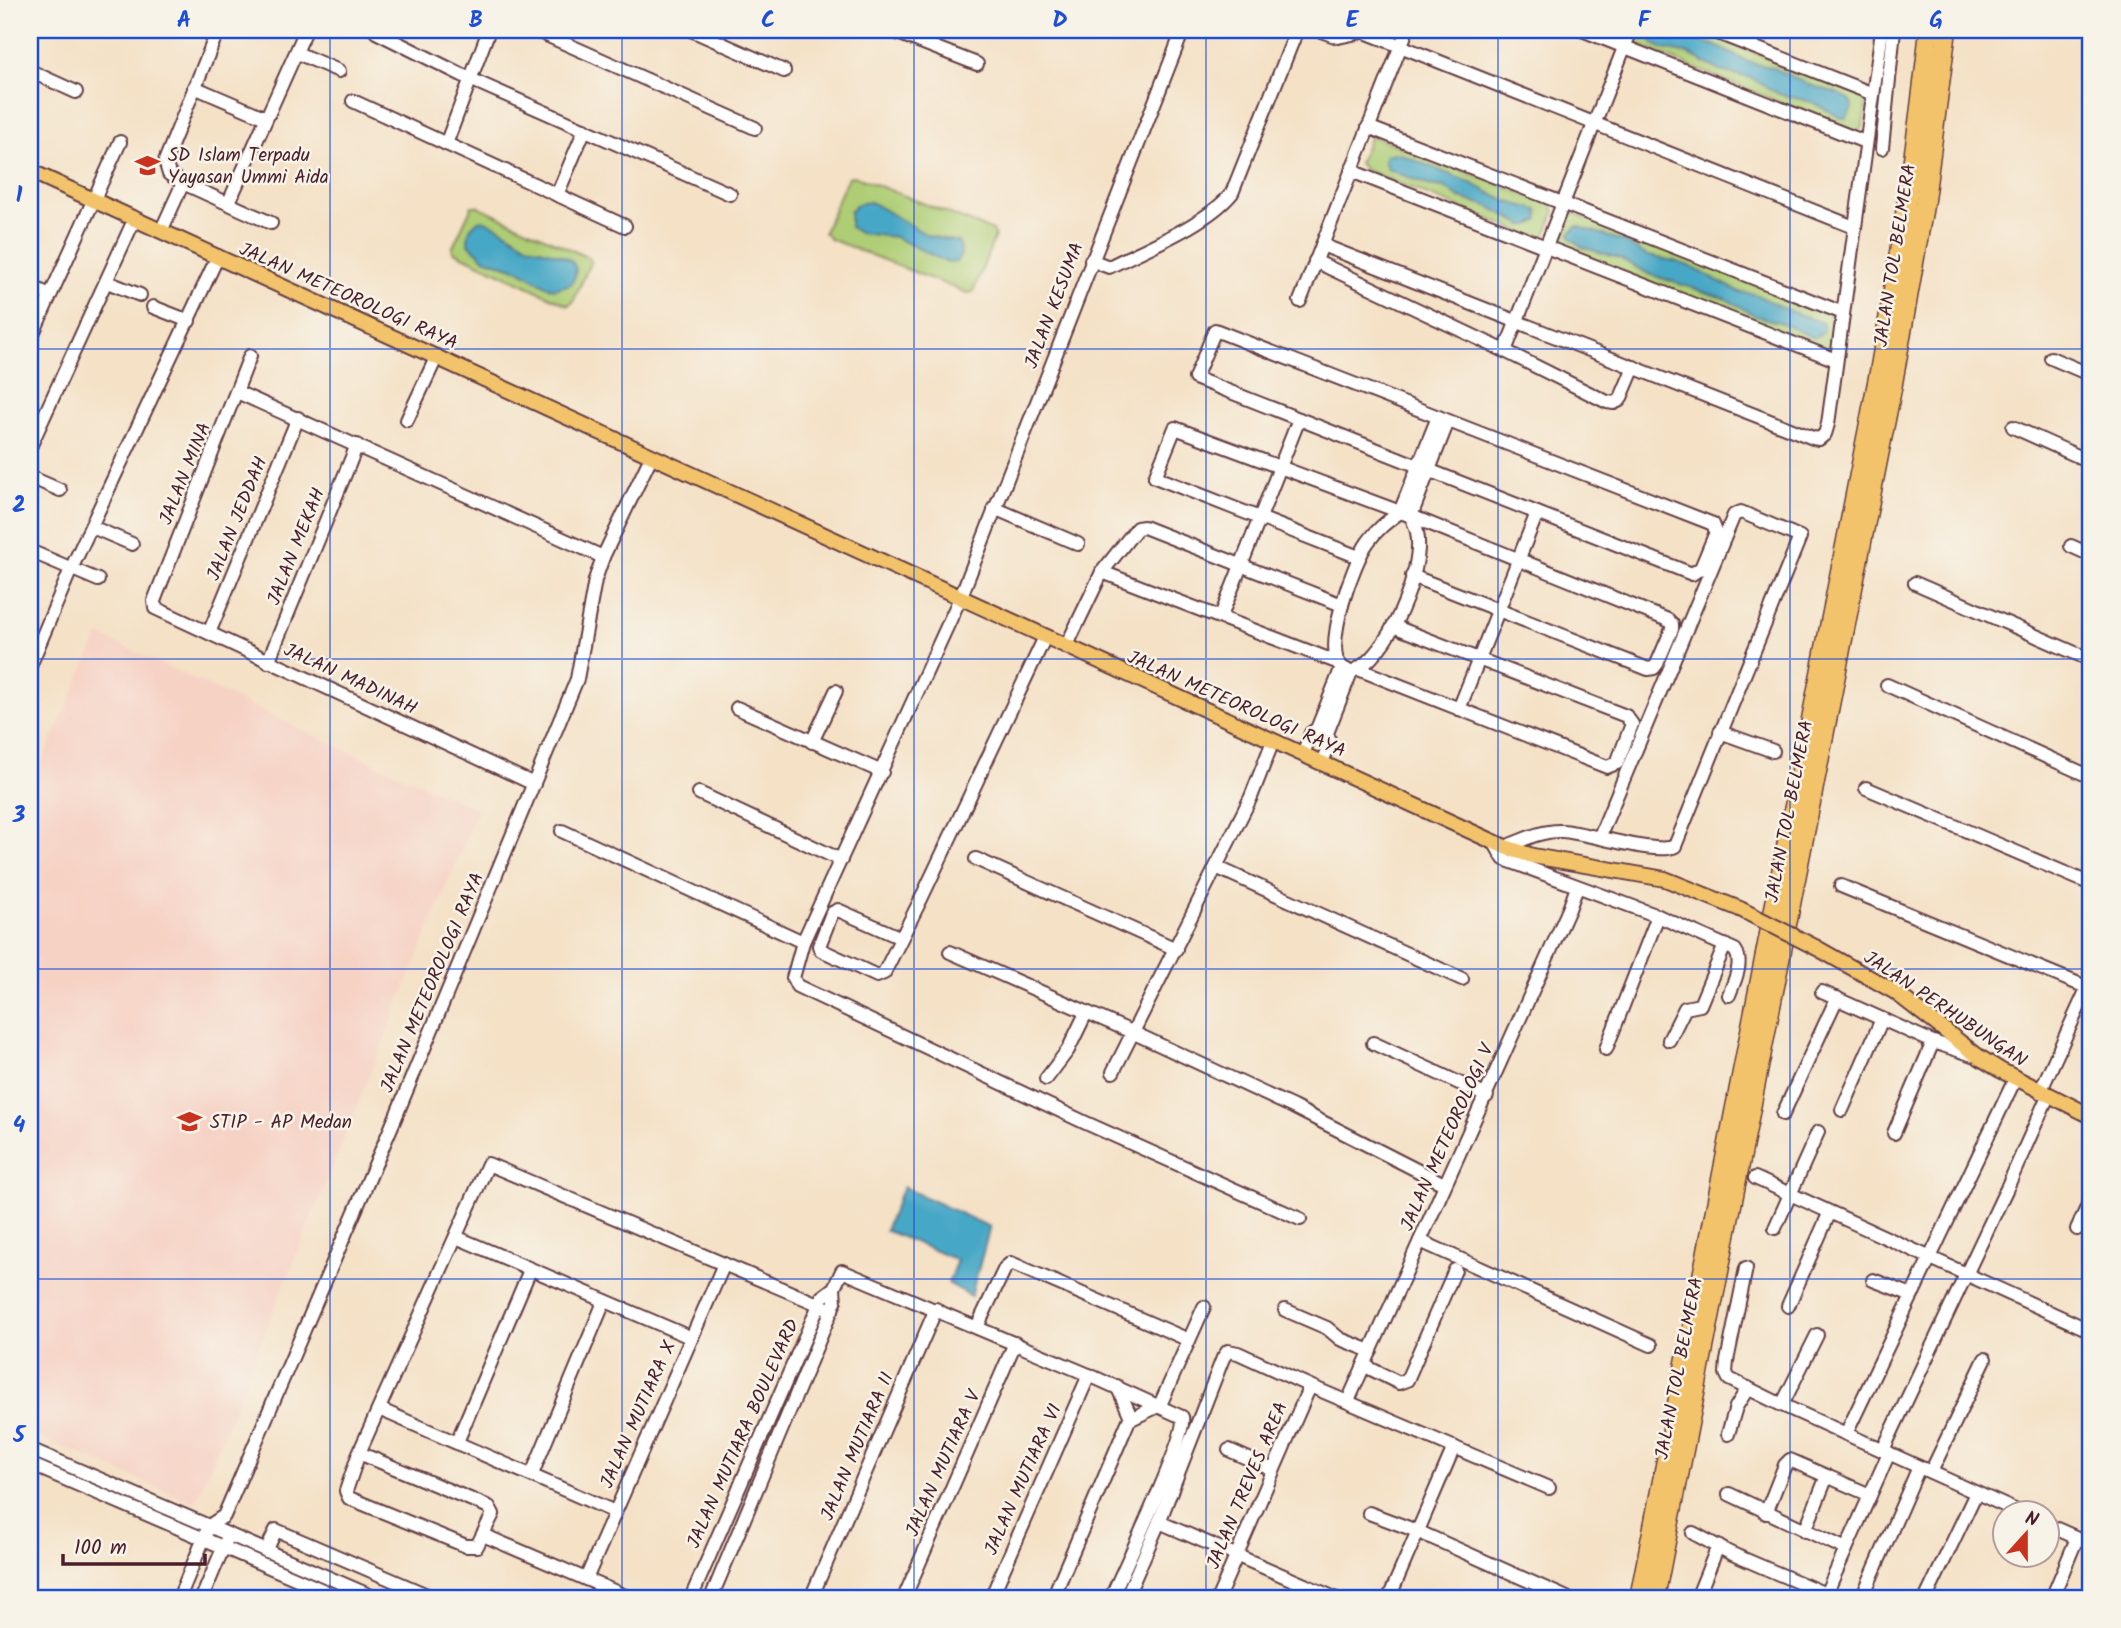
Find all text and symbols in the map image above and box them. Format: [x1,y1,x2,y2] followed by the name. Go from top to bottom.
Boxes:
[177,3,191,39] text: A
[469,3,483,39] text: B
[761,3,775,39] text: C
[1052,3,1068,39] text: D
[1346,3,1360,39] text: E
[1638,3,1652,39] text: F
[1929,3,1943,39] text: G
[168,141,329,193] place label: SD Islam Terpadu Yayasan Ummi Aida
[134,151,162,179] school or university icon: SD Islam Terpadu Yayasan Ummi Aida
[1867,162,1925,349] street label: JALAN TOL BELMERA
[16,178,23,214] text: 1
[234,235,462,359] street label: JALAN METEOROLOGI RAYA
[1017,238,1093,373] street label: JALAN KESUMA
[152,418,220,530] street label: JALAN MINA
[199,452,276,585] street label: JALAN JEDDAH
[260,483,334,610] street label: JALAN MEKAH
[12,488,26,524] text: 2
[278,636,422,724] street label: JALAN MADINAH
[1122,643,1350,767] street label: JALAN METEOROLOGI RAYA
[1758,718,1822,905] street label: JALAN TOL BELMERA
[12,798,26,834] text: 3
[373,868,493,1098] street label: JALAN METEOROLOGI RAYA
[1857,944,2033,1076] street label: JALAN PERHUBUNGAN
[1393,1038,1503,1236] street label: JALAN METEOROLOGI V
[176,1107,204,1135] school or university icon: STIP - AP Medan
[13,1108,26,1144] text: 4
[210,1108,352,1138] place label: STIP - AP Medan
[1648,1275,1712,1462] street label: JALAN TOL BELMERA
[680,1314,808,1554] street label: JALAN MUTIARA BOULEVARD
[593,1336,685,1494] street label: JALAN MUTIARA X
[813,1368,903,1526] street label: JALAN MUTIARA II
[898,1384,990,1542] street label: JALAN MUTIARA V
[1199,1397,1297,1574] street label: JALAN TREVES AREA
[977,1399,1071,1560] street label: JALAN MUTIARA VI
[12,1418,27,1454] text: 5
[1992,1498,2062,1568] north arrow
[2020,1504,2042,1536] text: N
[63,1523,205,1567] scale bar
[74,1532,127,1565] text: 100 m

